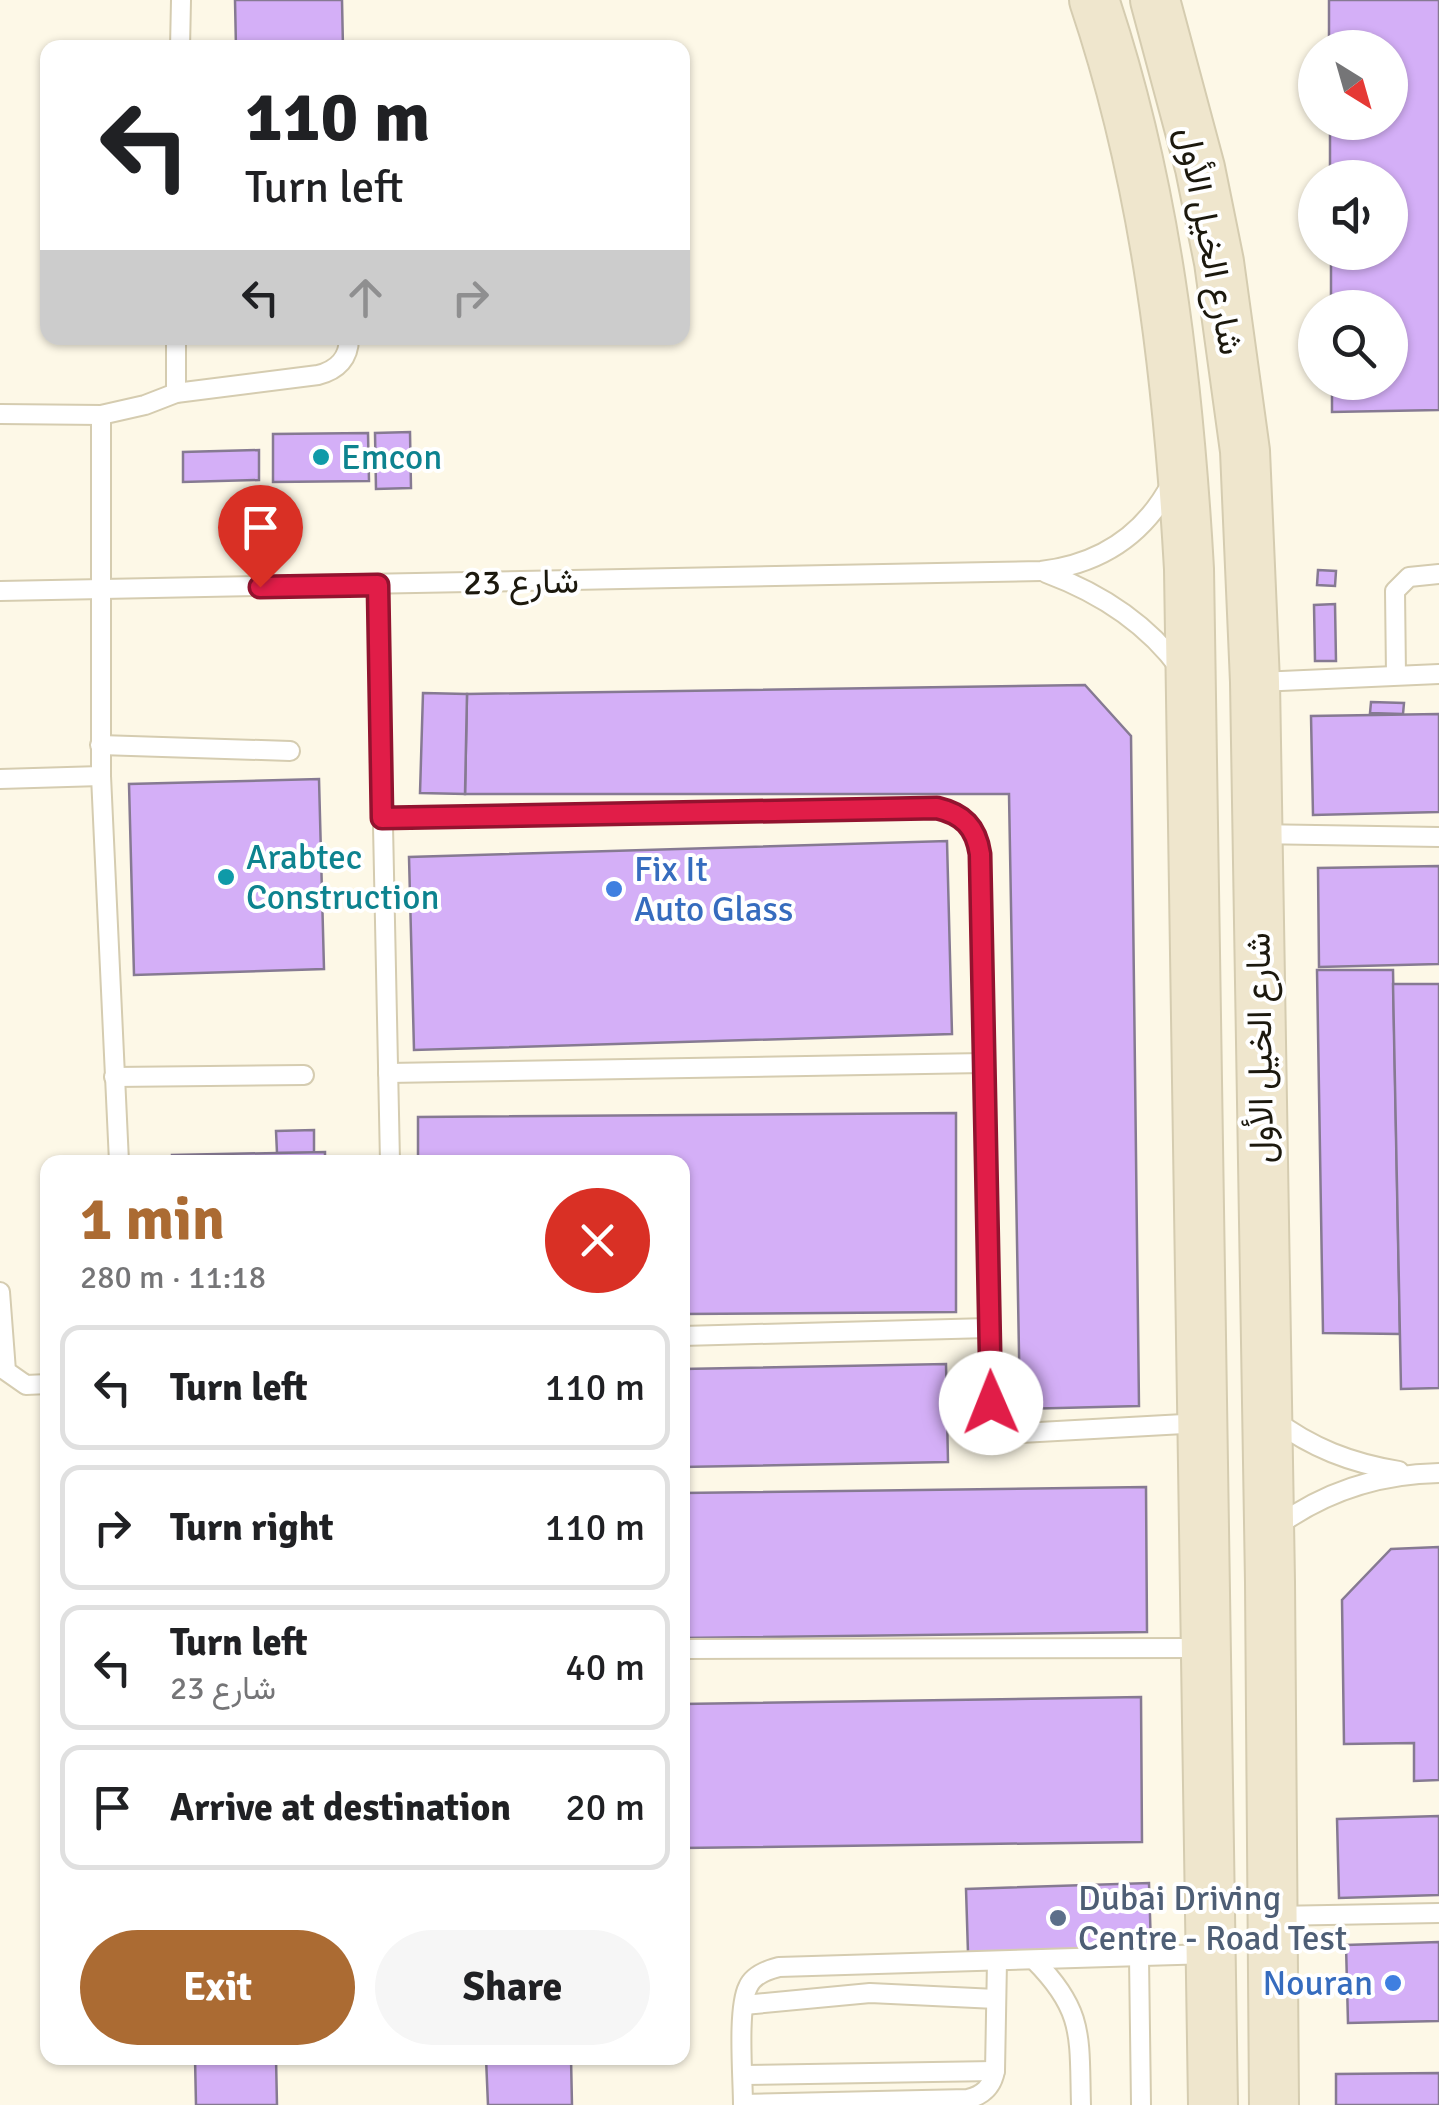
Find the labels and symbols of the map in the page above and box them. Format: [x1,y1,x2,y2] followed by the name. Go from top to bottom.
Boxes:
[1298,30,1408,140] north arrow
[1165,123,1253,359] street label: شارع الخيل الأول
[341,436,442,479] place label: Emcon
[310,446,332,468] marker: Emcon
[218,485,303,588] pin
[463,559,579,607] street label: شارع 23
[246,836,439,919] place label: Arabtec Construction
[634,848,793,931] place label: Fix It Auto Glass
[215,866,237,888] marker: Arabtec Construction
[603,878,625,900] marker: Fix It Auto Glass
[1236,932,1286,1164] street label: شارع الخيل الأول
[939,1351,1043,1455] position arrow
[1078,1877,1347,1960] place label: Dubai Driving Centre - Road Test
[1047,1907,1069,1929] marker: Dubai Driving Centre - Road Test
[1262,1962,1373,2005] place label: Nouran
[1382,1972,1404,1994] marker: Nouran

